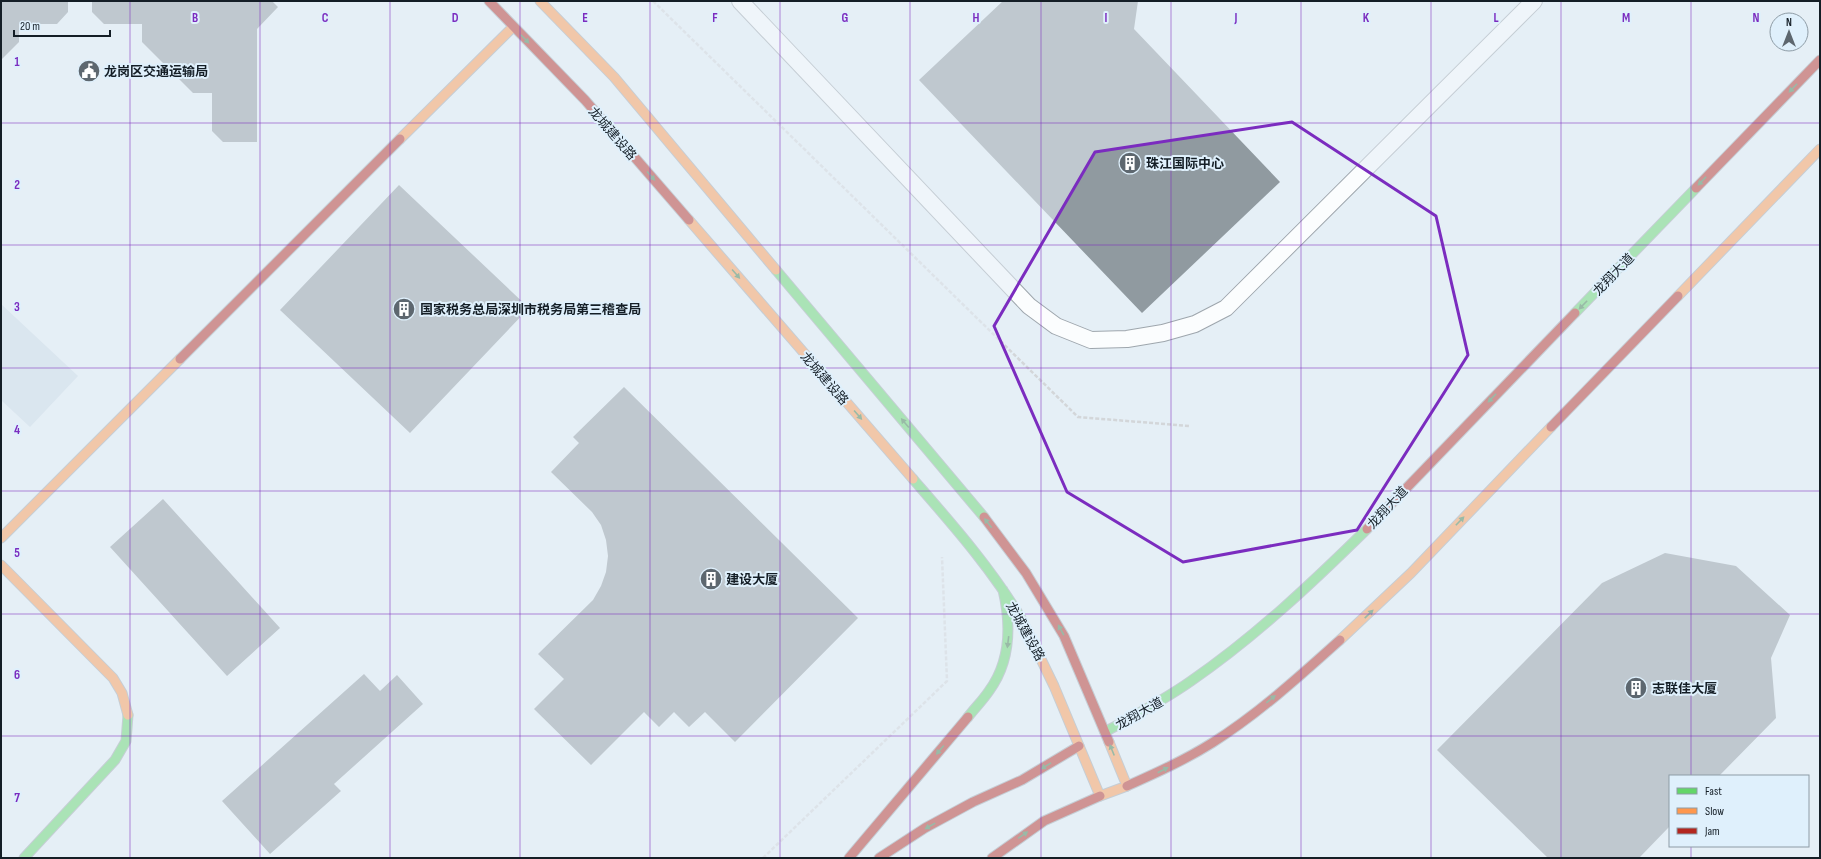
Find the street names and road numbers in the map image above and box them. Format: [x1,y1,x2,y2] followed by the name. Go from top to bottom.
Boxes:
[585,104,640,163] street label: 龙城建设路
[1590,250,1638,299] street label: 龙翔大道
[797,349,852,408] street label: 龙城建设路
[1364,483,1411,532] street label: 龙翔大道
[1002,599,1048,664] street label: 龙城建设路
[1113,694,1166,733] street label: 龙翔大道

